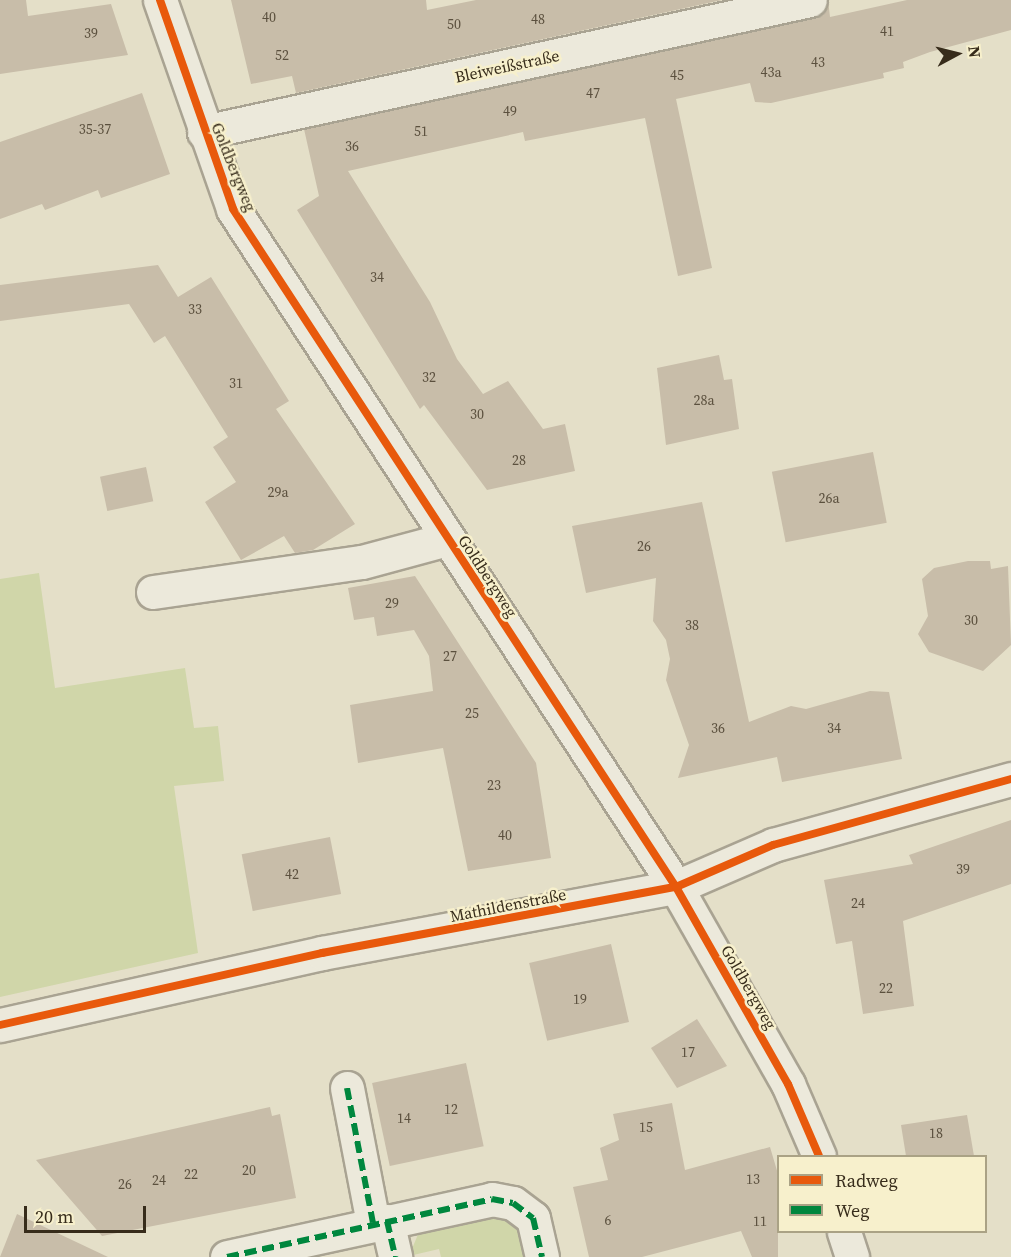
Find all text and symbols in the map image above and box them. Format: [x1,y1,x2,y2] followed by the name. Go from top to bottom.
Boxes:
[262,9,276,25] house number: 40
[531,11,545,27] house number: 48
[447,16,461,32] house number: 50
[880,23,894,39] house number: 41
[927,24,987,84] north arrow
[84,25,98,41] house number: 39
[963,45,986,59] text: N
[453,46,561,86] street label: Bleiweißstraße
[275,47,289,63] house number: 52
[811,54,825,70] house number: 43
[760,64,782,80] house number: 43a
[670,67,684,83] house number: 45
[586,85,600,101] house number: 47
[503,103,517,119] house number: 49
[207,120,261,214] street label: Goldbergweg
[79,121,111,137] house number: 35-37
[414,123,428,139] house number: 51
[345,138,359,154] house number: 36
[370,269,384,285] house number: 34
[188,301,202,317] house number: 33
[422,369,436,385] house number: 32
[229,375,243,391] house number: 31
[693,392,715,408] house number: 28a
[470,406,484,422] house number: 30
[512,452,526,468] house number: 28
[267,484,289,500] house number: 29a
[818,490,840,506] house number: 26a
[454,531,522,621] street label: Goldbergweg
[637,538,651,554] house number: 26
[385,595,399,611] house number: 29
[964,612,978,628] house number: 30
[685,617,699,633] house number: 38
[443,648,457,664] house number: 27
[465,705,479,721] house number: 25
[711,720,725,736] house number: 36
[827,720,841,736] house number: 34
[487,777,501,793] house number: 23
[498,827,512,843] house number: 40
[956,861,970,877] house number: 39
[285,866,299,882] house number: 42
[448,884,568,926] street label: Mathildenstraße
[851,895,865,911] house number: 24
[717,941,781,1033] street label: Goldbergweg
[879,980,893,996] house number: 22
[573,991,587,1007] house number: 19
[681,1044,695,1060] house number: 17
[444,1101,458,1117] house number: 12
[397,1110,411,1126] house number: 14
[639,1119,653,1135] house number: 15
[929,1125,943,1141] house number: 18
[777,1155,987,1233] legend
[242,1162,256,1178] house number: 20
[184,1166,198,1182] house number: 22
[835,1168,898,1193] text: Radweg
[746,1171,760,1187] house number: 13
[152,1172,166,1188] house number: 24
[118,1176,132,1192] house number: 26
[27,1194,148,1232] scale bar
[835,1198,870,1223] text: Weg
[35,1204,73,1229] text: 20 m
[605,1212,611,1228] house number: 6
[753,1213,767,1229] house number: 11

